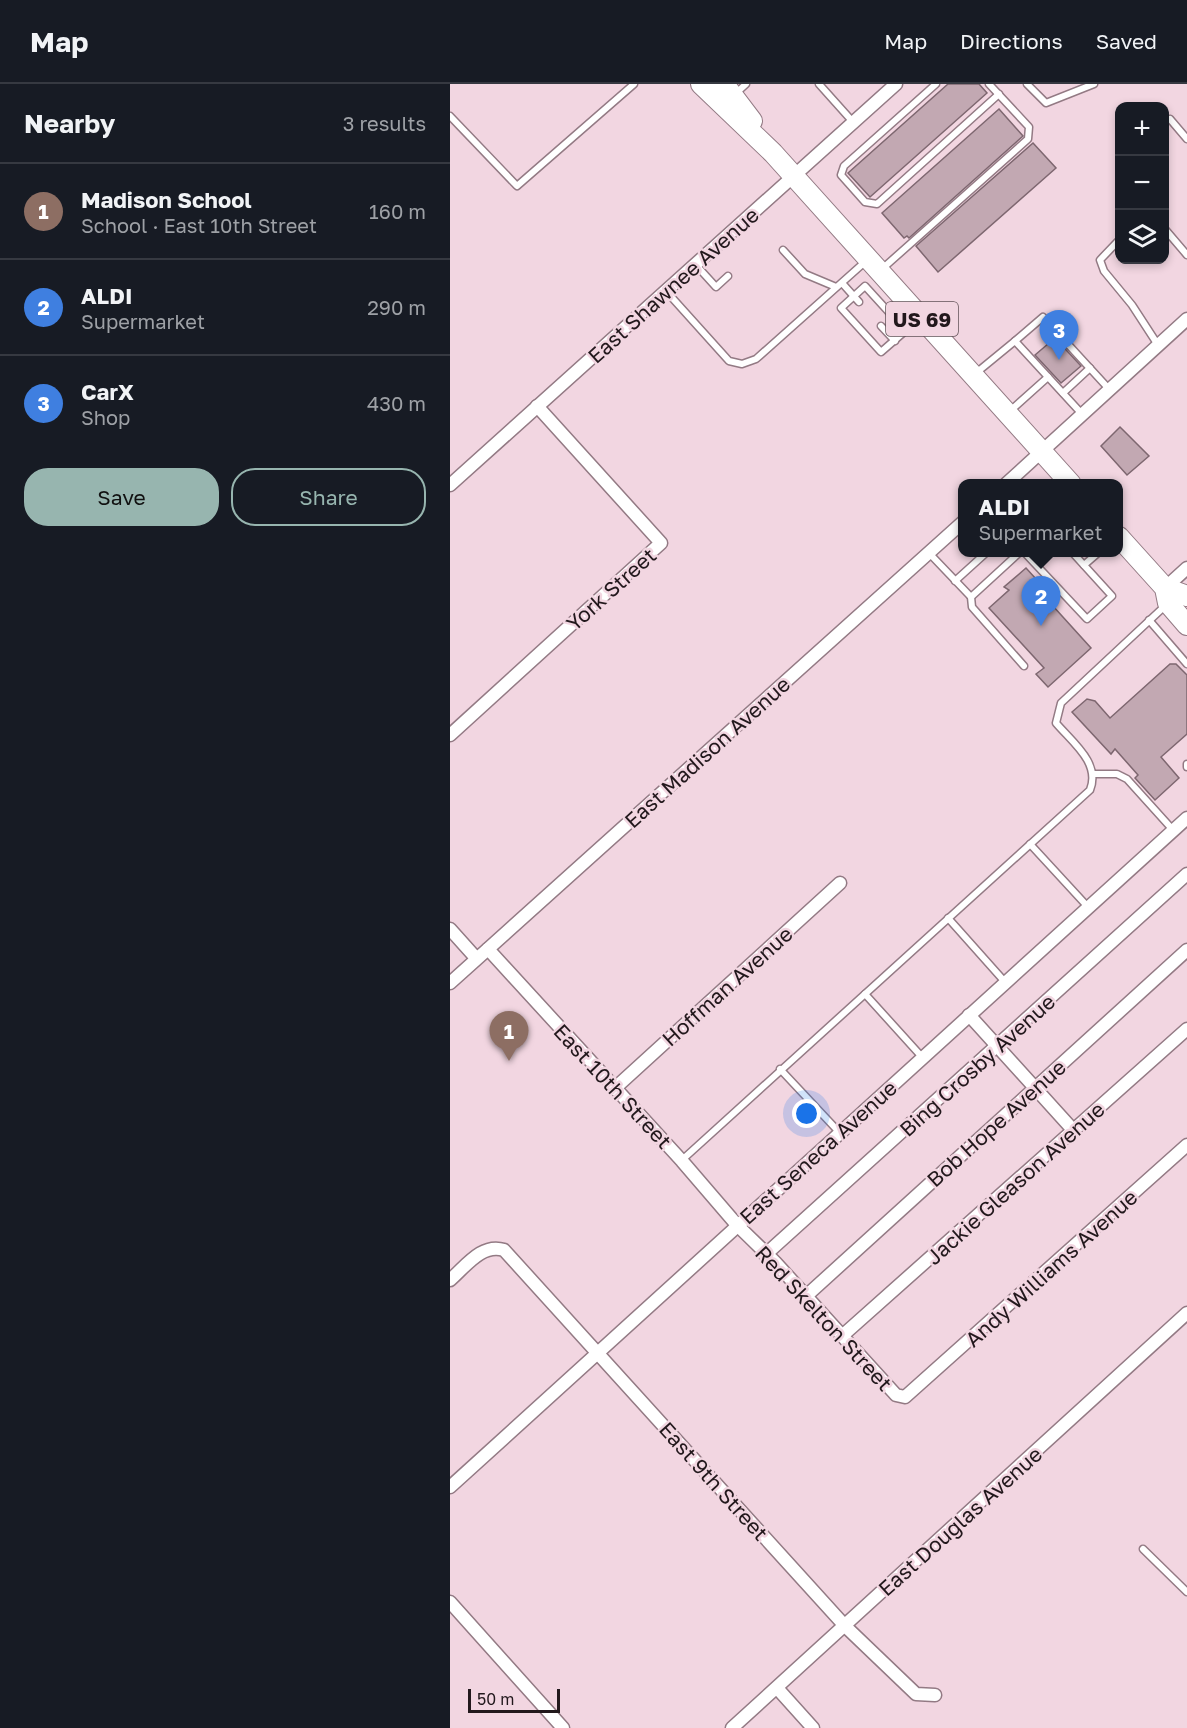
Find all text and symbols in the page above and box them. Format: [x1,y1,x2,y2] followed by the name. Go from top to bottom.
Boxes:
[30,25,88,58] text: Map
[884,28,927,54] text: Map
[960,28,1063,54] text: Directions
[1096,28,1157,54] text: Saved
[1115,102,1169,264] map controls
[1115,102,1169,156] button: +
[24,108,115,139] text: Nearby
[343,111,426,135] text: 3 results
[1115,156,1169,210] button: −
[81,186,252,213] text: Madison School
[38,199,49,223] text: 1
[369,199,426,223] text: 160 m
[582,201,764,369] street label: East Shawnee Avenue
[1115,210,1169,264] button: layers
[81,213,317,237] text: School · East 10th Street
[81,282,132,309] text: ALDI
[37,295,50,319] text: 2
[367,295,426,319] text: 290 m
[886,302,958,336] road number: US 69
[81,309,205,333] text: Supermarket
[1040,310,1078,360] pin: 3
[81,378,134,405] text: CarX
[37,391,50,415] text: 3
[367,391,426,415] text: 430 m
[81,405,130,429] text: Shop
[24,468,219,526] button: Save
[231,468,426,526] button: Share
[958,479,1123,557] popup
[979,493,1030,520] text: ALDI
[979,520,1102,544] text: Supermarket
[561,542,661,636] street label: York Street
[1022,576,1060,626] pin: 2
[619,671,795,833] street label: East Madison Avenue
[656,921,798,1051] street label: Hoffman Avenue
[894,988,1060,1142] street label: Bing Crosby Avenue
[490,1012,528,1061] pin: 1
[549,1018,677,1154] street label: East 10th Street
[921,1054,1071,1192] street label: Bob Hope Avenue
[734,1075,902,1229] street label: East Seneca Avenue
[920,1096,1110,1270] street label: Jackie Gleason Avenue
[792,1099,821,1128] your location
[960,1184,1142,1352] street label: Andy Williams Avenue
[750,1240,898,1396] street label: Red Skelton Street
[654,1416,774,1546] street label: East 9th Street
[873,1441,1047,1601] street label: East Douglas Avenue
[468,1686,560,1714] scale bar
[477,1689,514,1709] text: 50 m

